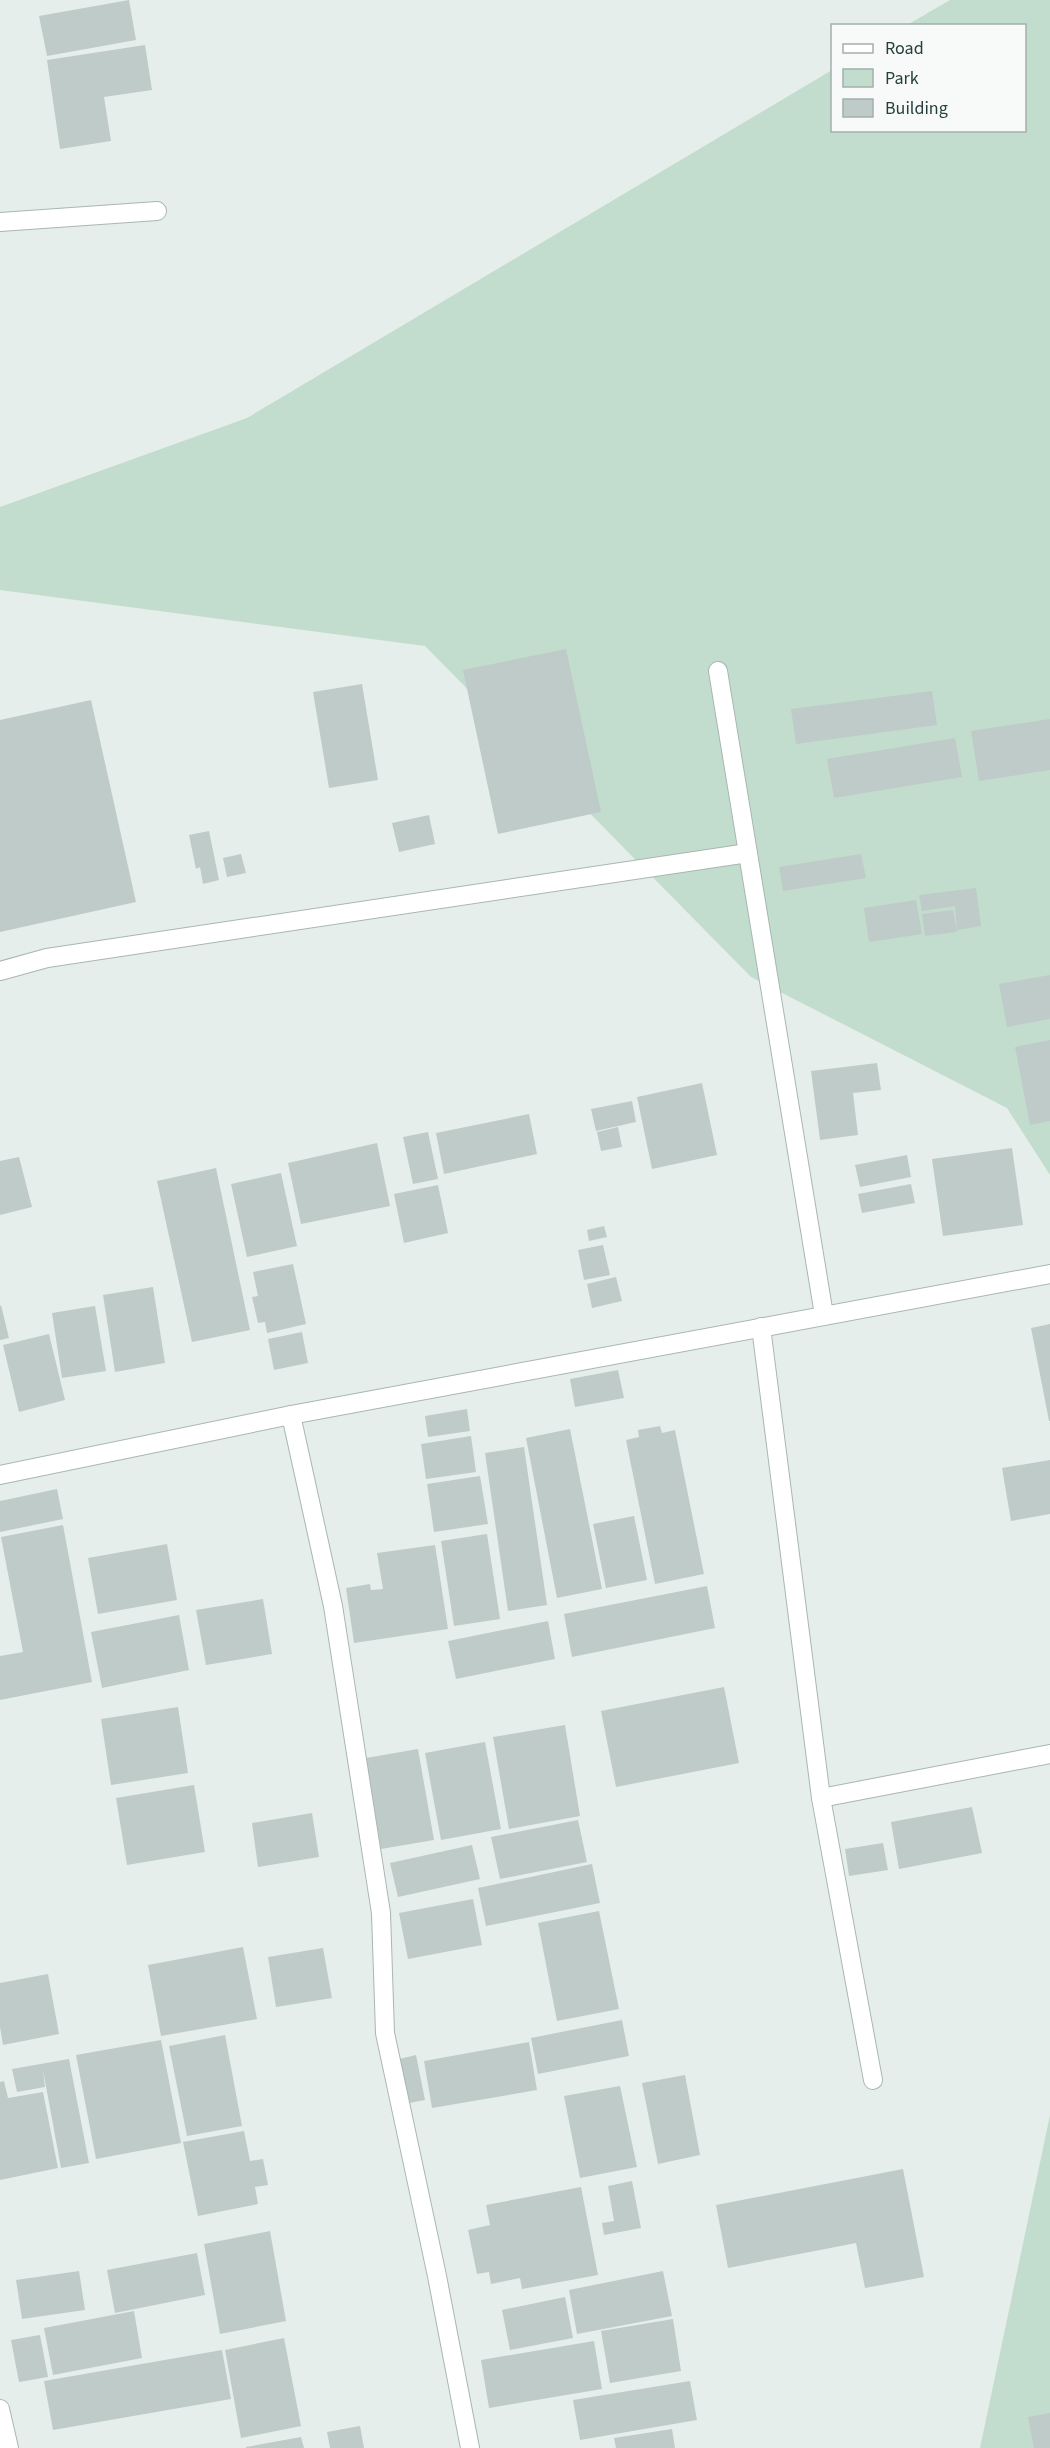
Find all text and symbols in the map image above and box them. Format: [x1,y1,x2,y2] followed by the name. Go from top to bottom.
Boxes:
[831,24,1026,132] legend
[885,36,924,61] text: Road
[885,66,919,91] text: Park
[885,96,948,121] text: Building

